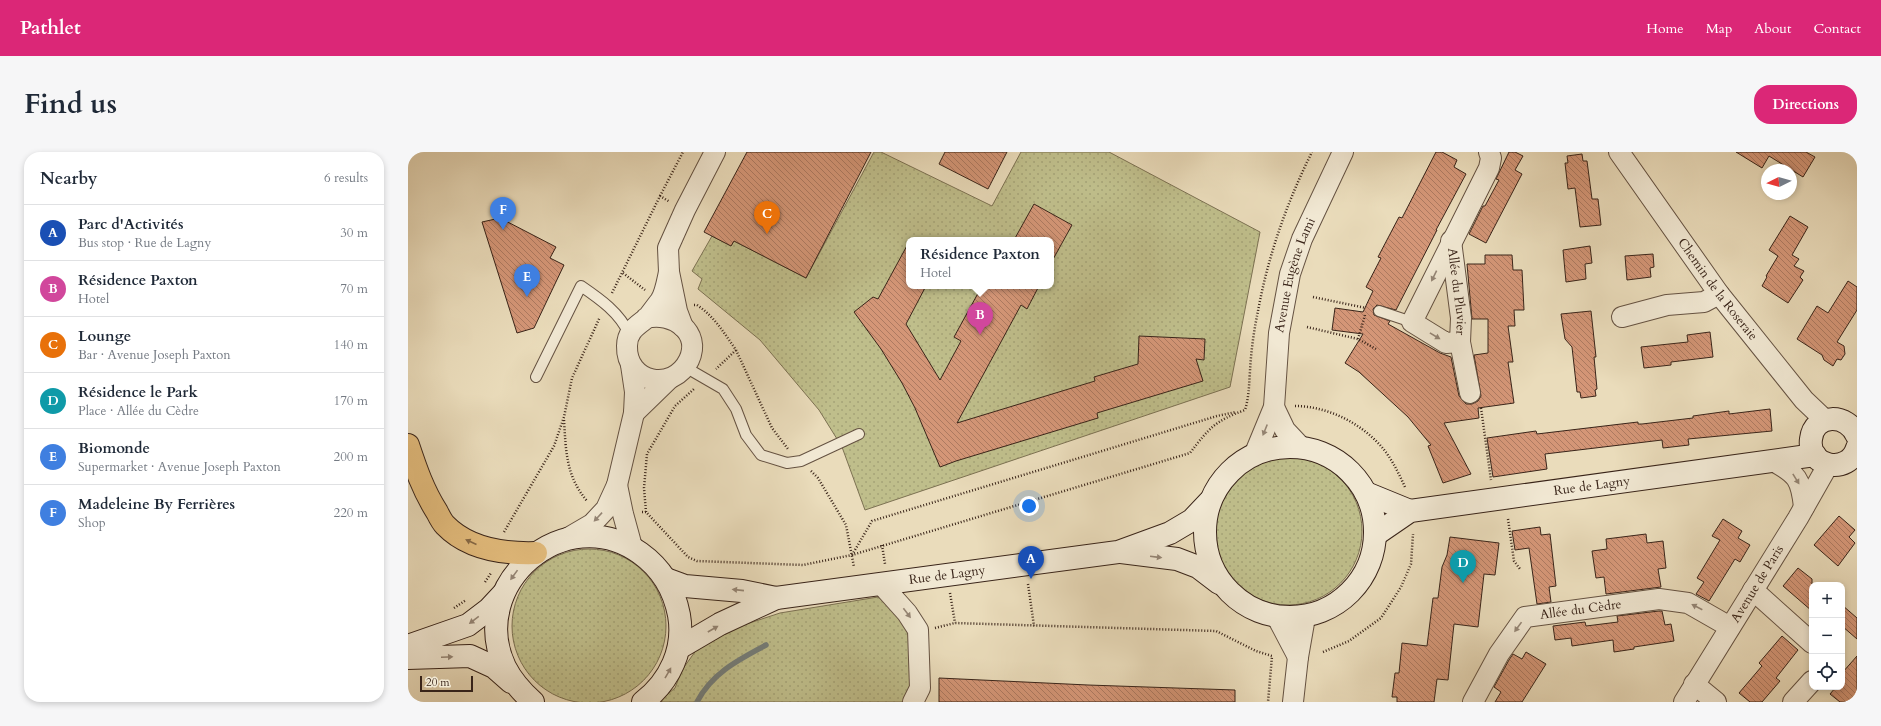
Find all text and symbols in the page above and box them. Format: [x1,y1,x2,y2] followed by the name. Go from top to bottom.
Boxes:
[20,15,81,41] text: Pathlet
[1646,19,1684,38] text: Home
[1706,19,1732,38] text: Map
[1754,19,1791,38] text: About
[1813,19,1861,38] text: Contact
[24,85,117,123] text: Find us
[1754,85,1857,124] button: Directions
[1761,164,1797,200] north arrow
[40,167,97,190] text: Nearby
[324,169,368,187] text: 6 results
[490,197,516,230] pin: F
[754,201,780,234] pin: C
[78,214,183,234] text: Parc d'Activités
[1270,214,1320,334] street label: Avenue Eugène Lami
[48,224,58,242] text: A
[340,224,368,242] text: 30 m
[78,234,211,252] text: Bus stop · Rue de Lagny
[1673,234,1762,344] street label: Chemin de la Roseraie
[906,237,1054,289] popup
[920,244,1040,264] text: Résidence Paxton
[1443,247,1470,336] street label: Allée du Pluvier
[514,264,540,297] pin: E
[920,264,951,282] text: Hotel
[78,270,198,290] text: Résidence Paxton
[1431,271,1437,282] one-way arrow
[48,280,58,298] text: B
[340,280,368,298] text: 70 m
[78,290,109,308] text: Hotel
[967,302,993,335] pin: B
[78,326,131,346] text: Lounge
[1430,332,1440,340] one-way arrow
[48,336,58,354] text: C
[334,336,368,354] text: 140 m
[78,346,231,364] text: Bar · Avenue Joseph Paxton
[78,382,198,402] text: Résidence le Park
[47,392,59,410] text: D
[334,392,368,410] text: 170 m
[78,402,199,420] text: Place · Allée du Cèdre
[1261,424,1268,436] one-way arrow
[78,438,150,458] text: Biomonde
[49,448,57,466] text: E
[334,448,368,466] text: 200 m
[78,458,281,476] text: Supermarket · Avenue Joseph Paxton
[1552,472,1631,500] street label: Rue de Lagny
[1792,474,1800,484] one-way arrow
[78,494,235,514] text: Madeleine By Ferrières
[1019,496,1039,516] your location
[49,504,57,522] text: F
[334,504,368,522] text: 220 m
[594,512,603,522] one-way arrow
[78,514,106,532] text: Shop
[465,539,476,545] one-way arrow
[1726,542,1788,626] street label: Avenue de Paris
[1018,546,1044,579] pin: A
[1450,550,1476,583] pin: D
[1150,554,1162,560] one-way arrow
[908,561,987,589] street label: Rue de Lagny
[510,570,518,580] one-way arrow
[1809,582,1845,690] map controls
[1809,582,1845,618] button: +
[732,587,744,594] one-way arrow
[1539,595,1623,624] street label: Allée du Cèdre
[1691,604,1702,611] one-way arrow
[902,608,911,619] one-way arrow
[469,616,480,624] one-way arrow
[1809,618,1845,654] button: −
[1514,622,1522,632] one-way arrow
[707,625,719,632] one-way arrow
[441,653,453,660] one-way arrow
[1809,654,1845,690] button: locate
[665,667,672,679] one-way arrow
[420,674,473,693] scale bar
[426,675,450,690] text: 20 m

